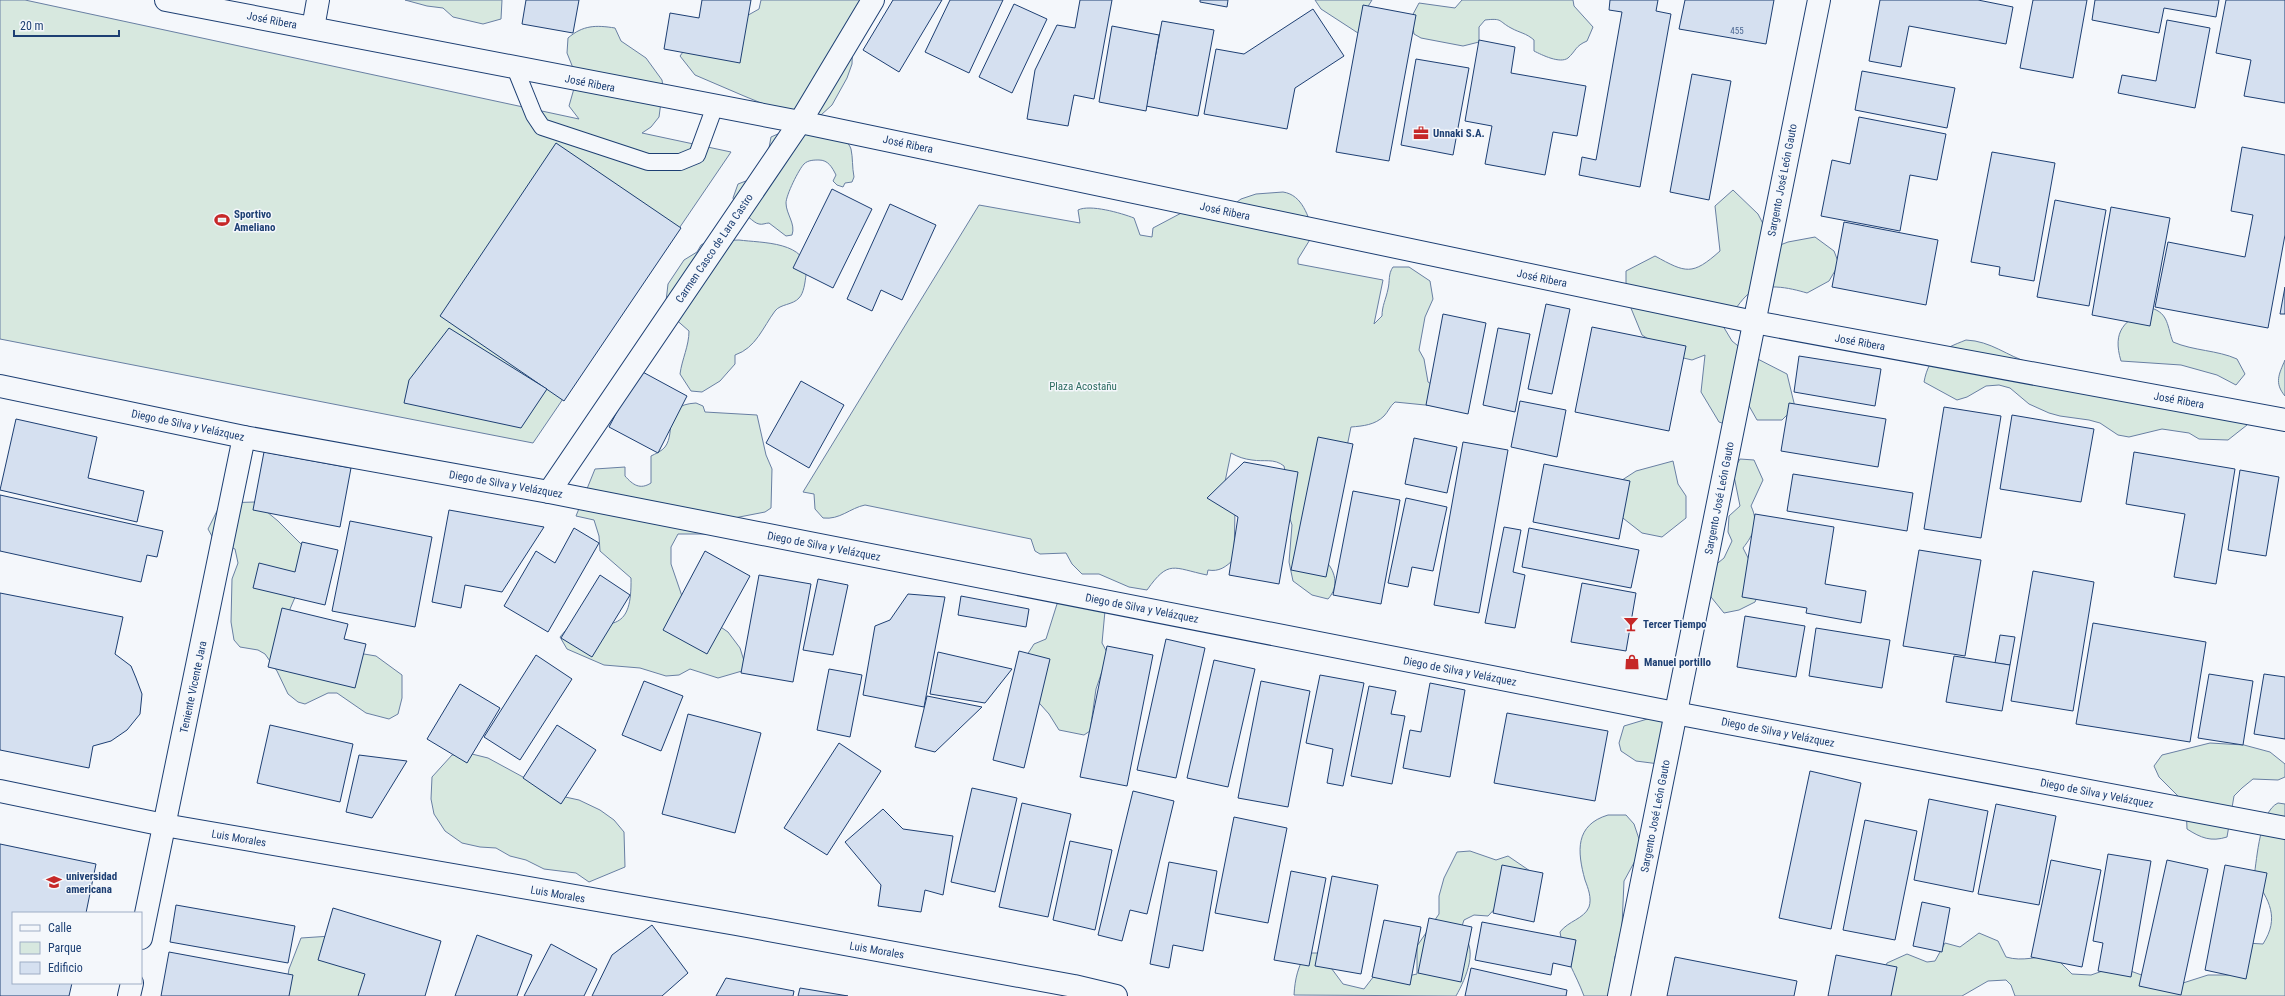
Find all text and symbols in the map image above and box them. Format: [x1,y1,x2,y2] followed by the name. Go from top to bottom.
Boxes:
[246,9,298,32] street label: José Ribera
[14,12,119,38] scale bar
[20,19,44,33] text: 20 m
[1730,26,1744,36] house number: 455
[564,72,616,95] street label: José Ribera
[1765,122,1800,237] street label: Sargento José León Gauto
[1412,124,1430,142] office icon: Unnaki S.A.
[1433,127,1485,140] place label: Unnaki S.A.
[882,133,934,156] street label: José Ribera
[673,191,756,305] street label: Carmen Casco de Lara Castro
[1199,200,1251,223] street label: José Ribera
[234,208,276,234] place label: Sportivo Ameliano
[213,211,231,229] sports icon: Sportivo Ameliano
[1516,267,1568,290] street label: José Ribera
[1834,332,1886,353] street label: José Ribera
[1049,380,1117,393] park label: Plaza Acostañu
[2153,390,2205,411] street label: José Ribera
[130,407,246,444] street label: Diego de Silva y Velázquez
[1702,440,1737,555] street label: Sargento José León Gauto
[448,468,564,501] street label: Diego de Silva y Velázquez
[766,529,882,564] street label: Diego de Silva y Velázquez
[1084,591,1200,626] street label: Diego de Silva y Velázquez
[1622,615,1640,633] bar icon: Tercer Tiempo
[1643,618,1707,631] place label: Tercer Tiempo
[177,640,210,734] street label: Teniente Vicente Jara
[1623,653,1641,671] shop icon: Manuel portillo
[1402,654,1518,689] street label: Diego de Silva y Velázquez
[1644,656,1711,669] place label: Manuel portillo
[1720,715,1836,750] street label: Diego de Silva y Velázquez
[1638,758,1673,873] street label: Sargento José León Gauto
[2039,776,2155,811] street label: Diego de Silva y Velázquez
[211,827,267,850] street label: Luis Morales
[66,870,117,896] place label: universidad americana
[45,873,63,891] school or university icon: universidad americana
[530,883,586,906] street label: Luis Morales
[12,912,142,984] legend
[48,921,72,935] text: Calle
[849,939,905,962] street label: Luis Morales
[48,941,82,955] text: Parque
[48,961,83,975] text: Edificio

